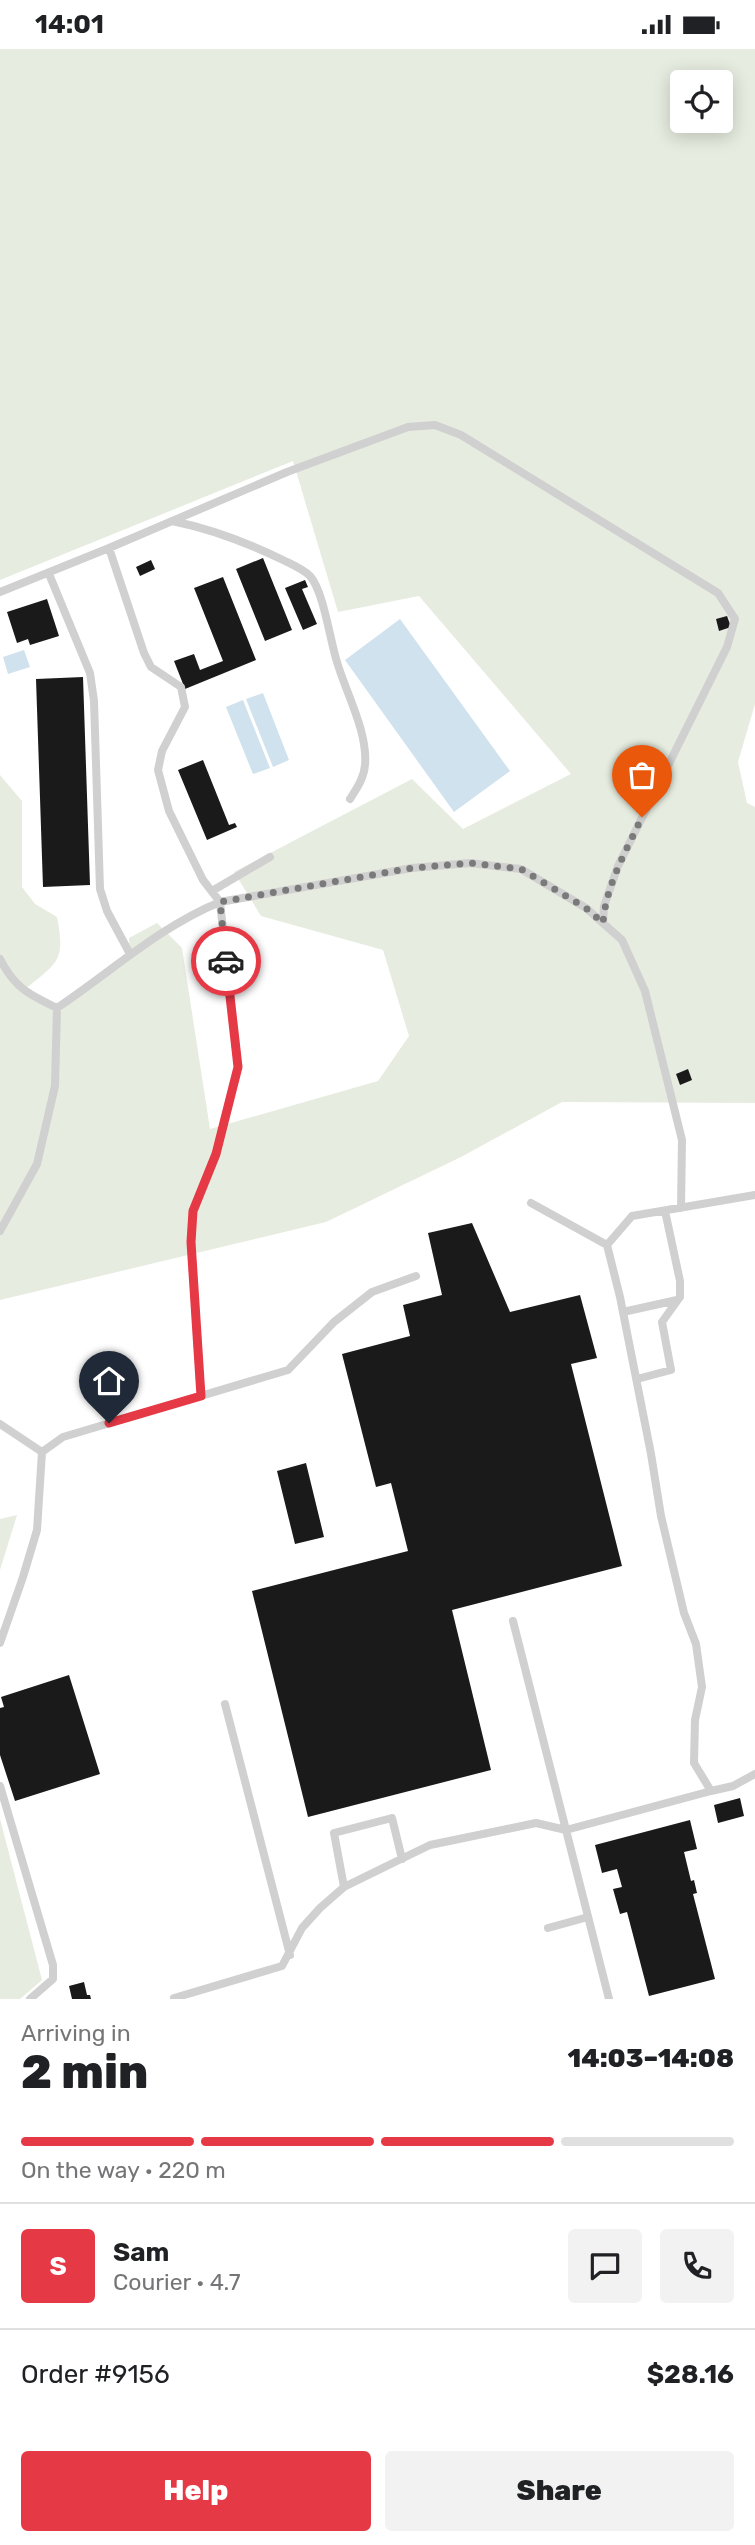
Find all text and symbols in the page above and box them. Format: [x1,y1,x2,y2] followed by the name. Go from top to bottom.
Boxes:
[35,9,104,40] text: 14:01
[670,70,733,133] map controls
[670,70,733,133] button: locate
[612,745,672,817] pin
[623,756,661,794] icon: bag
[191,926,261,996] courier
[207,942,245,980] icon: car
[79,1351,139,1423] pin
[90,1362,128,1400] icon: home
[21,2019,131,2047] text: Arriving in
[568,2043,734,2074] text: 14:03–14:08
[21,2045,148,2100] text: 2 min
[21,2156,226,2184] text: On the way · 220 m
[568,2229,642,2303] button: chat
[660,2229,734,2303] button: phone
[113,2237,169,2268] text: Sam
[49,2251,67,2282] text: S
[113,2268,240,2296] text: Courier · 4.7
[21,2359,170,2390] text: Order #9156
[647,2359,734,2390] text: $28.16
[21,2451,371,2531] button: Help
[385,2451,734,2531] button: Share

